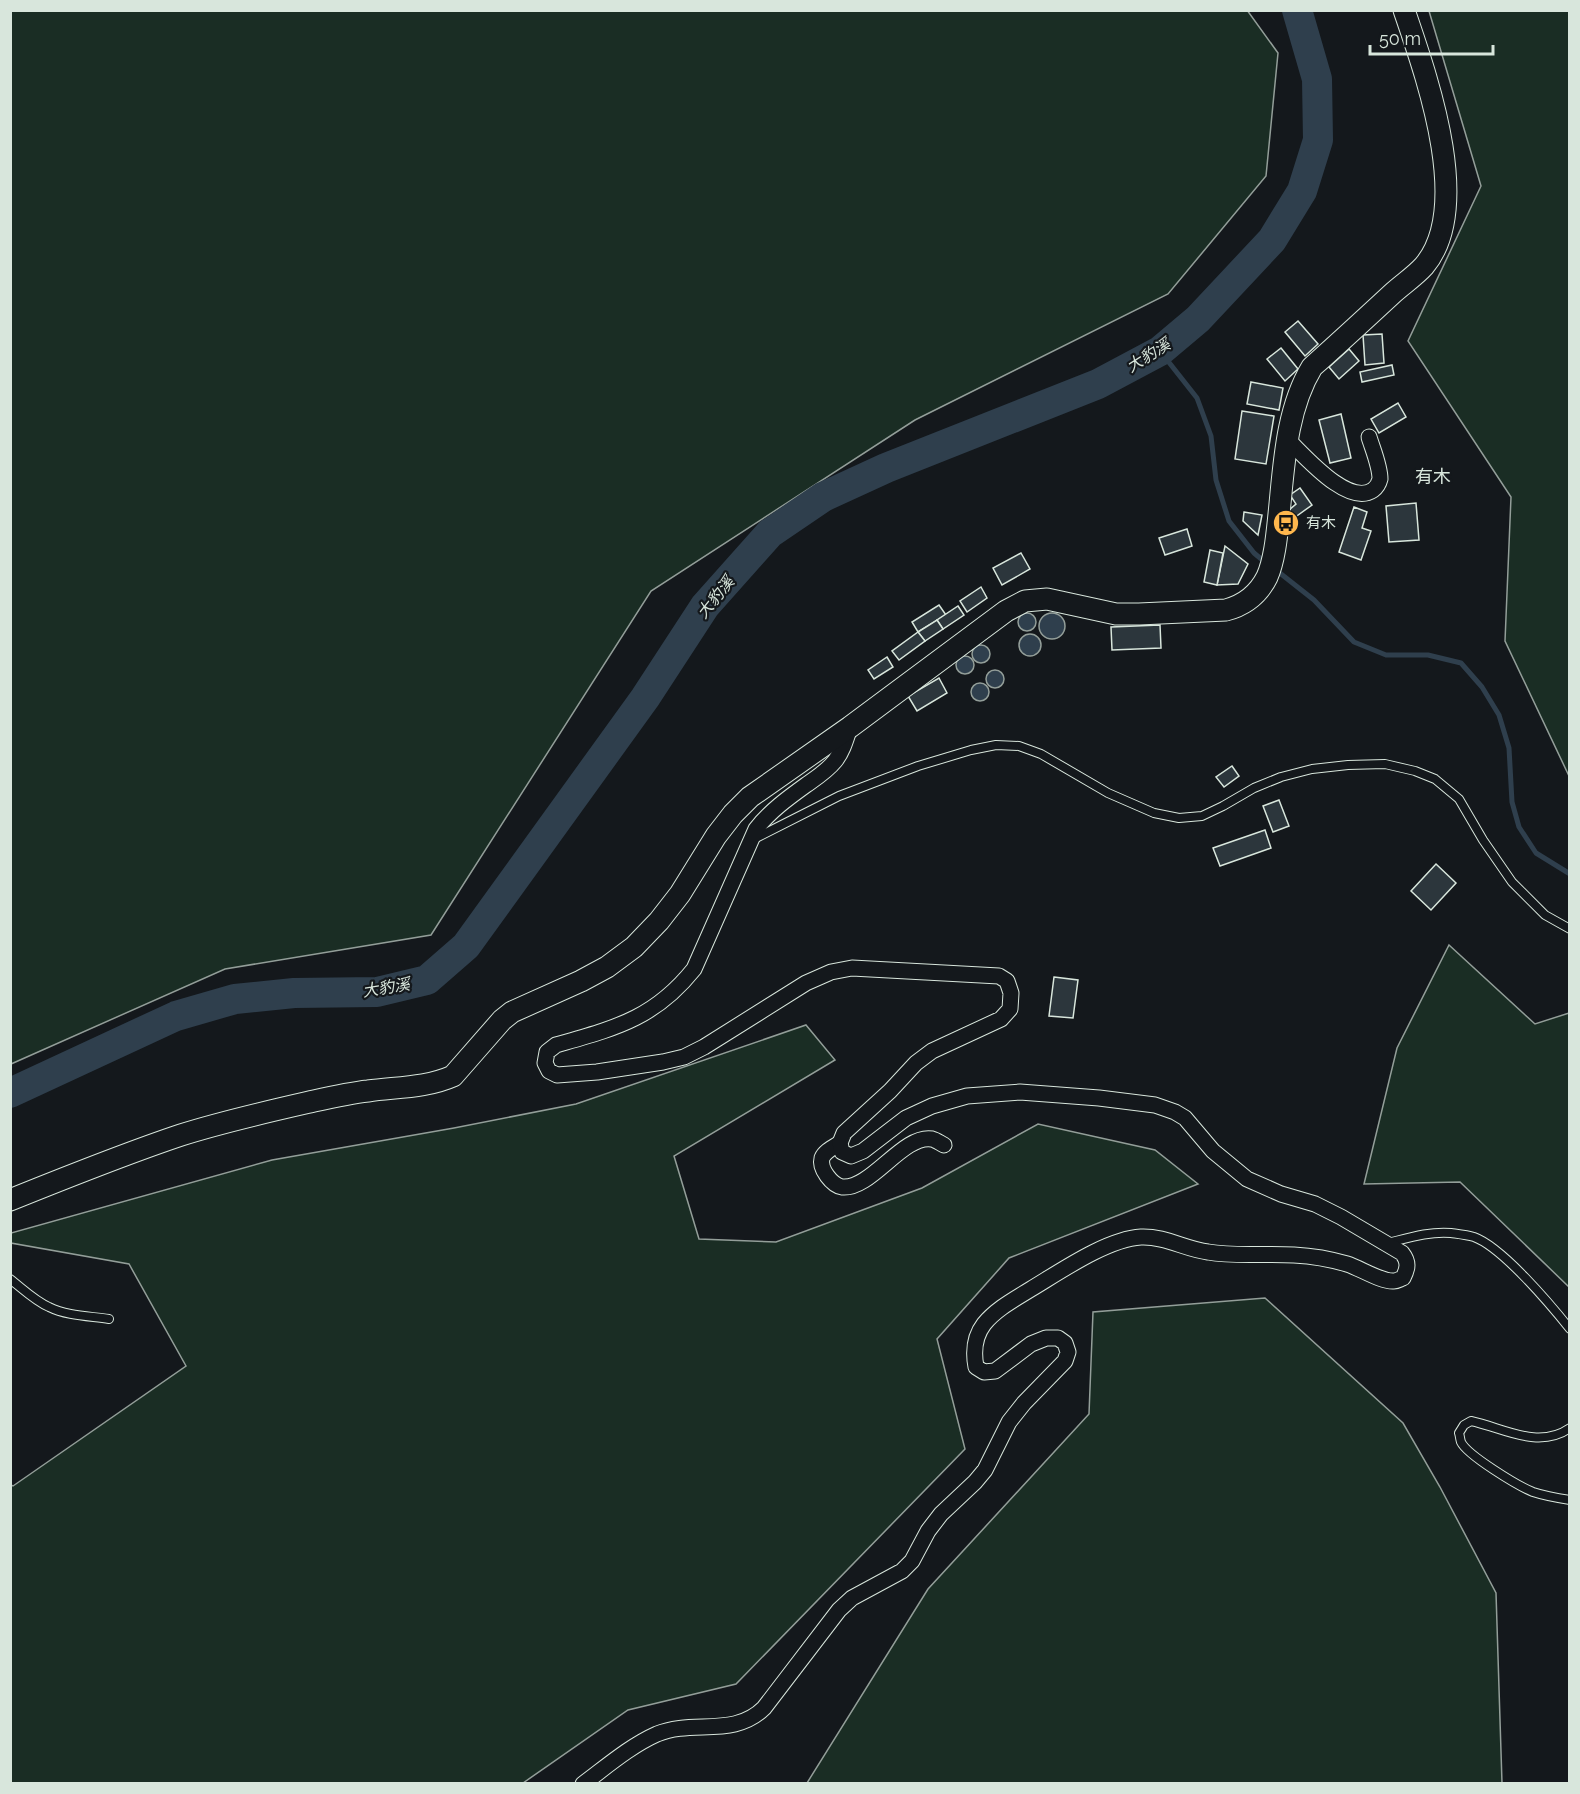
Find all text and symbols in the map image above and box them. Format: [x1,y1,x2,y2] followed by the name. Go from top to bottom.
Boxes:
[1370,18,1493,56] scale bar
[1379,28,1421,49] text: 50 m
[1123,334,1175,376] water label: 大豹溪
[1415,466,1451,487] district label: 有木
[1271,508,1301,538] bus stop icon: 有木
[1306,514,1336,532] place label: 有木
[693,571,739,622] water label: 大豹溪
[361,974,413,1001] water label: 大豹溪

